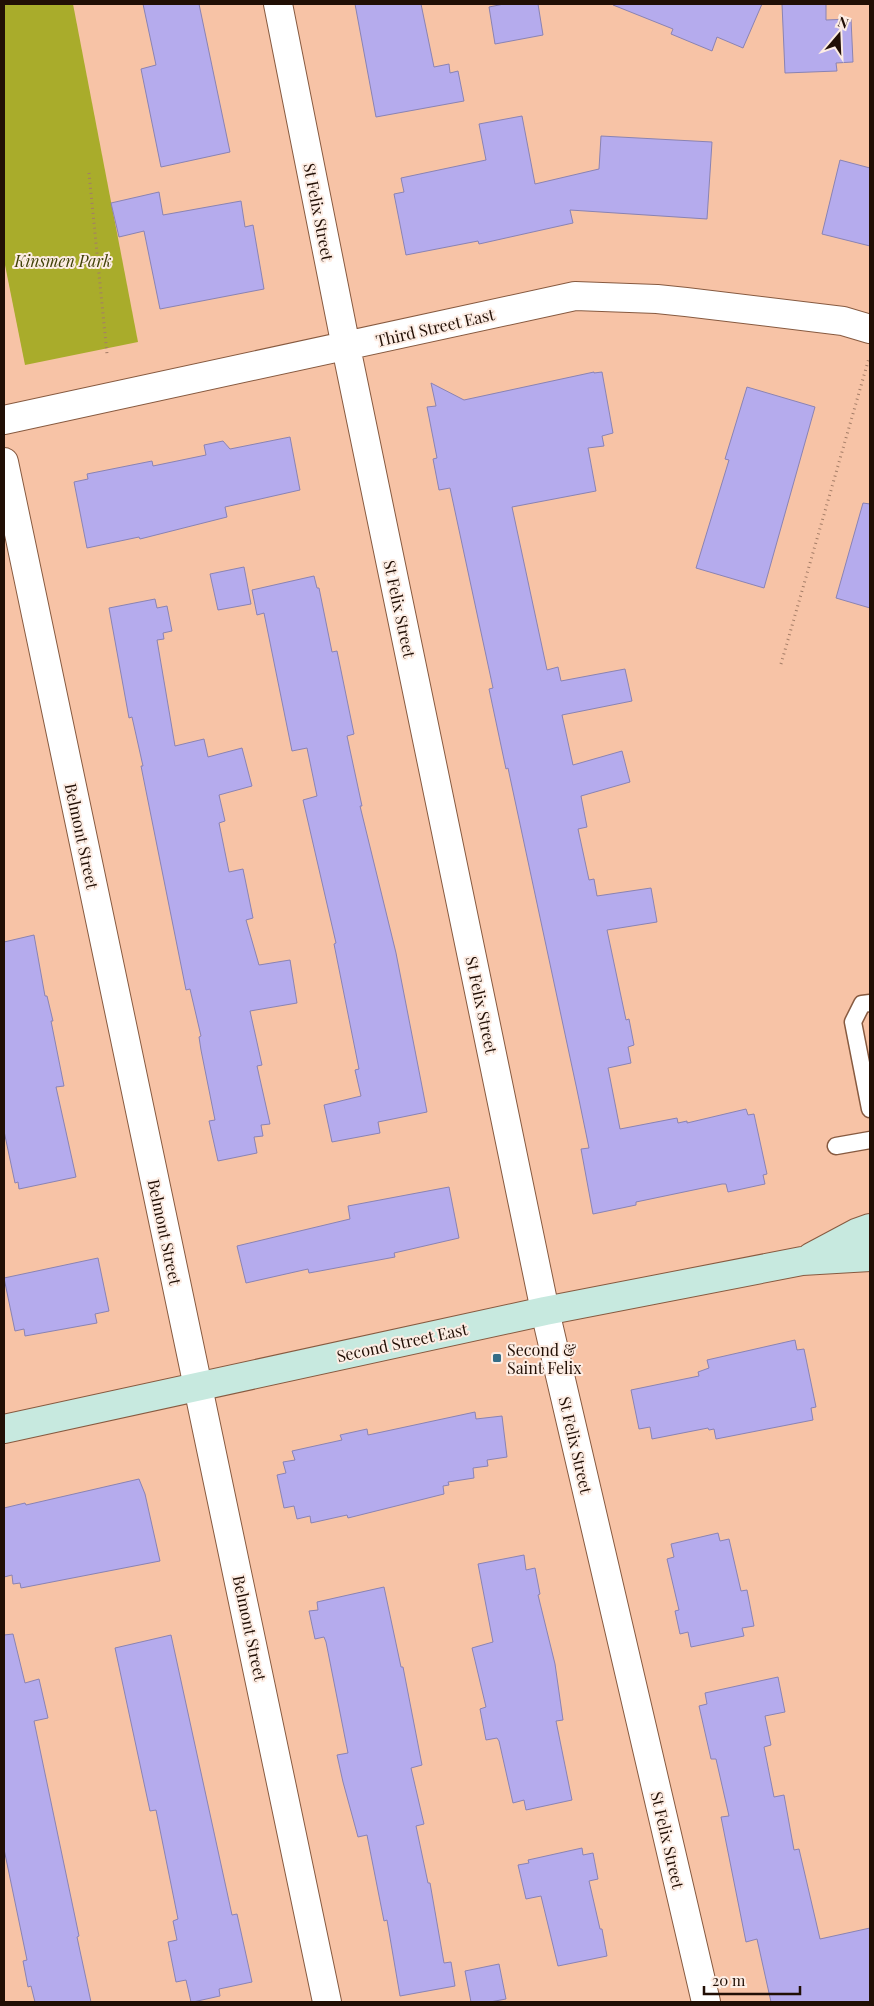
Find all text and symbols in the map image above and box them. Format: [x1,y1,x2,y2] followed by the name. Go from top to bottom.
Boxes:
[814,10,864,60] north arrow
[836,12,851,33] text: N
[299,161,339,263] street label: St Felix Street
[14,250,111,271] park label: Kinsmen Park
[374,303,497,351] street label: Third Street East
[379,558,421,660] street label: St Felix Street
[61,781,104,891] street label: Belmont Street
[461,954,503,1056] street label: St Felix Street
[144,1177,187,1287] street label: Belmont Street
[335,1318,470,1366] street label: Second Street East
[507,1339,582,1378] place label: Second & Saint Felix
[491,1352,503,1364] marker: Second & Saint Felix
[555,1394,597,1496] street label: St Felix Street
[229,1573,272,1683] street label: Belmont Street
[647,1789,689,1891] street label: St Felix Street
[704,1964,800,1996] scale bar
[712,1970,746,1990] text: 20 m

